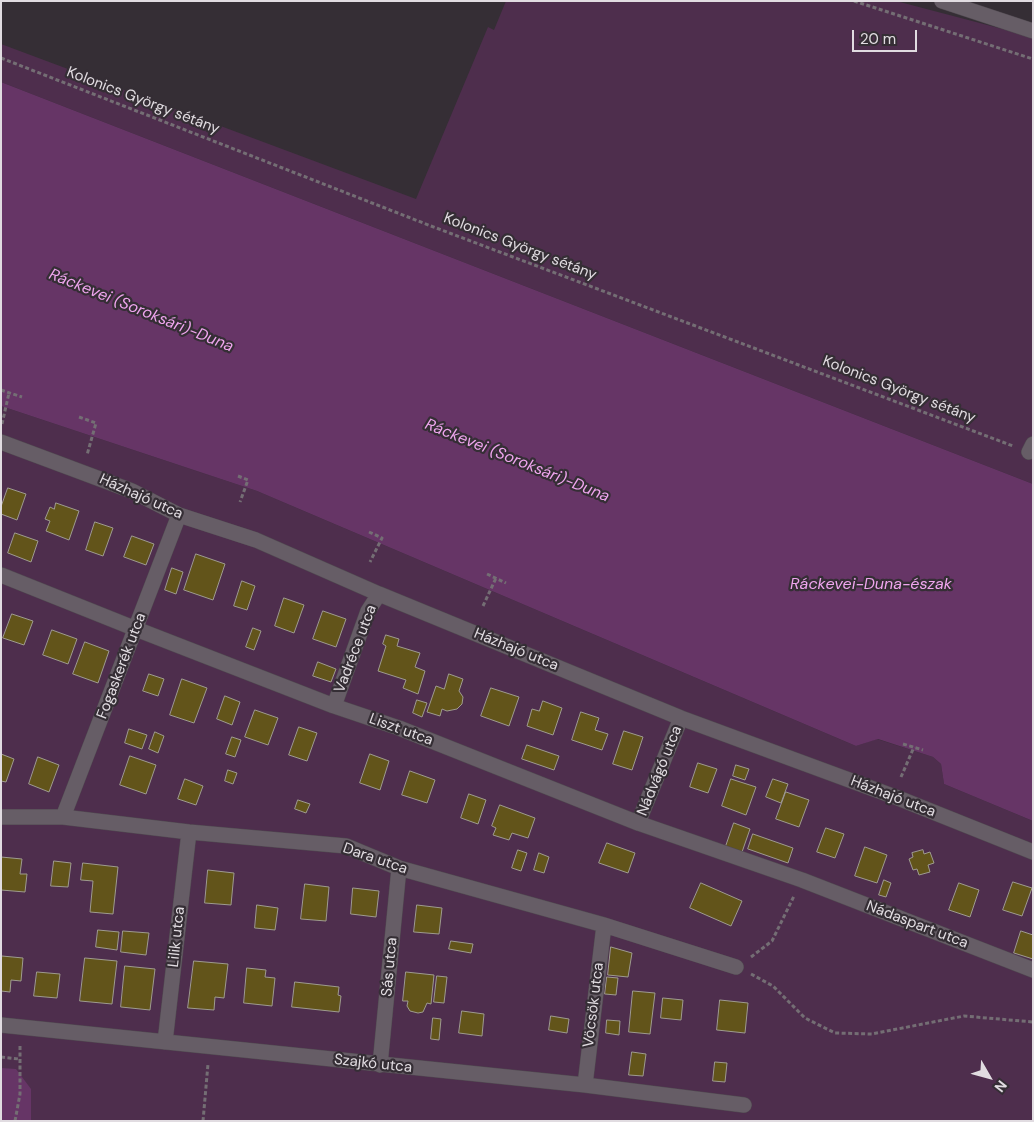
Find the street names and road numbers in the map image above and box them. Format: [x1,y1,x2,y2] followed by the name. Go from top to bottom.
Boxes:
[64,64,222,138] street label: Kolonics György sétány
[441,210,599,284] street label: Kolonics György sétány
[820,353,978,427] street label: Kolonics György sétány
[96,471,186,523] street label: Házhajó utca
[331,603,381,695] street label: Vadréce utca
[93,610,151,722] street label: Fogaskerék utca
[471,625,561,675] street label: Házhajó utca
[367,710,435,750] street label: Liszt utca
[634,723,686,819] street label: Nádvágó utca
[848,773,938,821] street label: Házhajó utca
[340,840,410,878] street label: Dara utca
[864,897,970,953] street label: Nádaspart utca
[165,906,189,968] street label: Lilik utca
[378,937,402,997] street label: Sás utca
[580,961,608,1049] street label: Vöcsök utca
[333,1051,413,1077] street label: Szajkó utca

